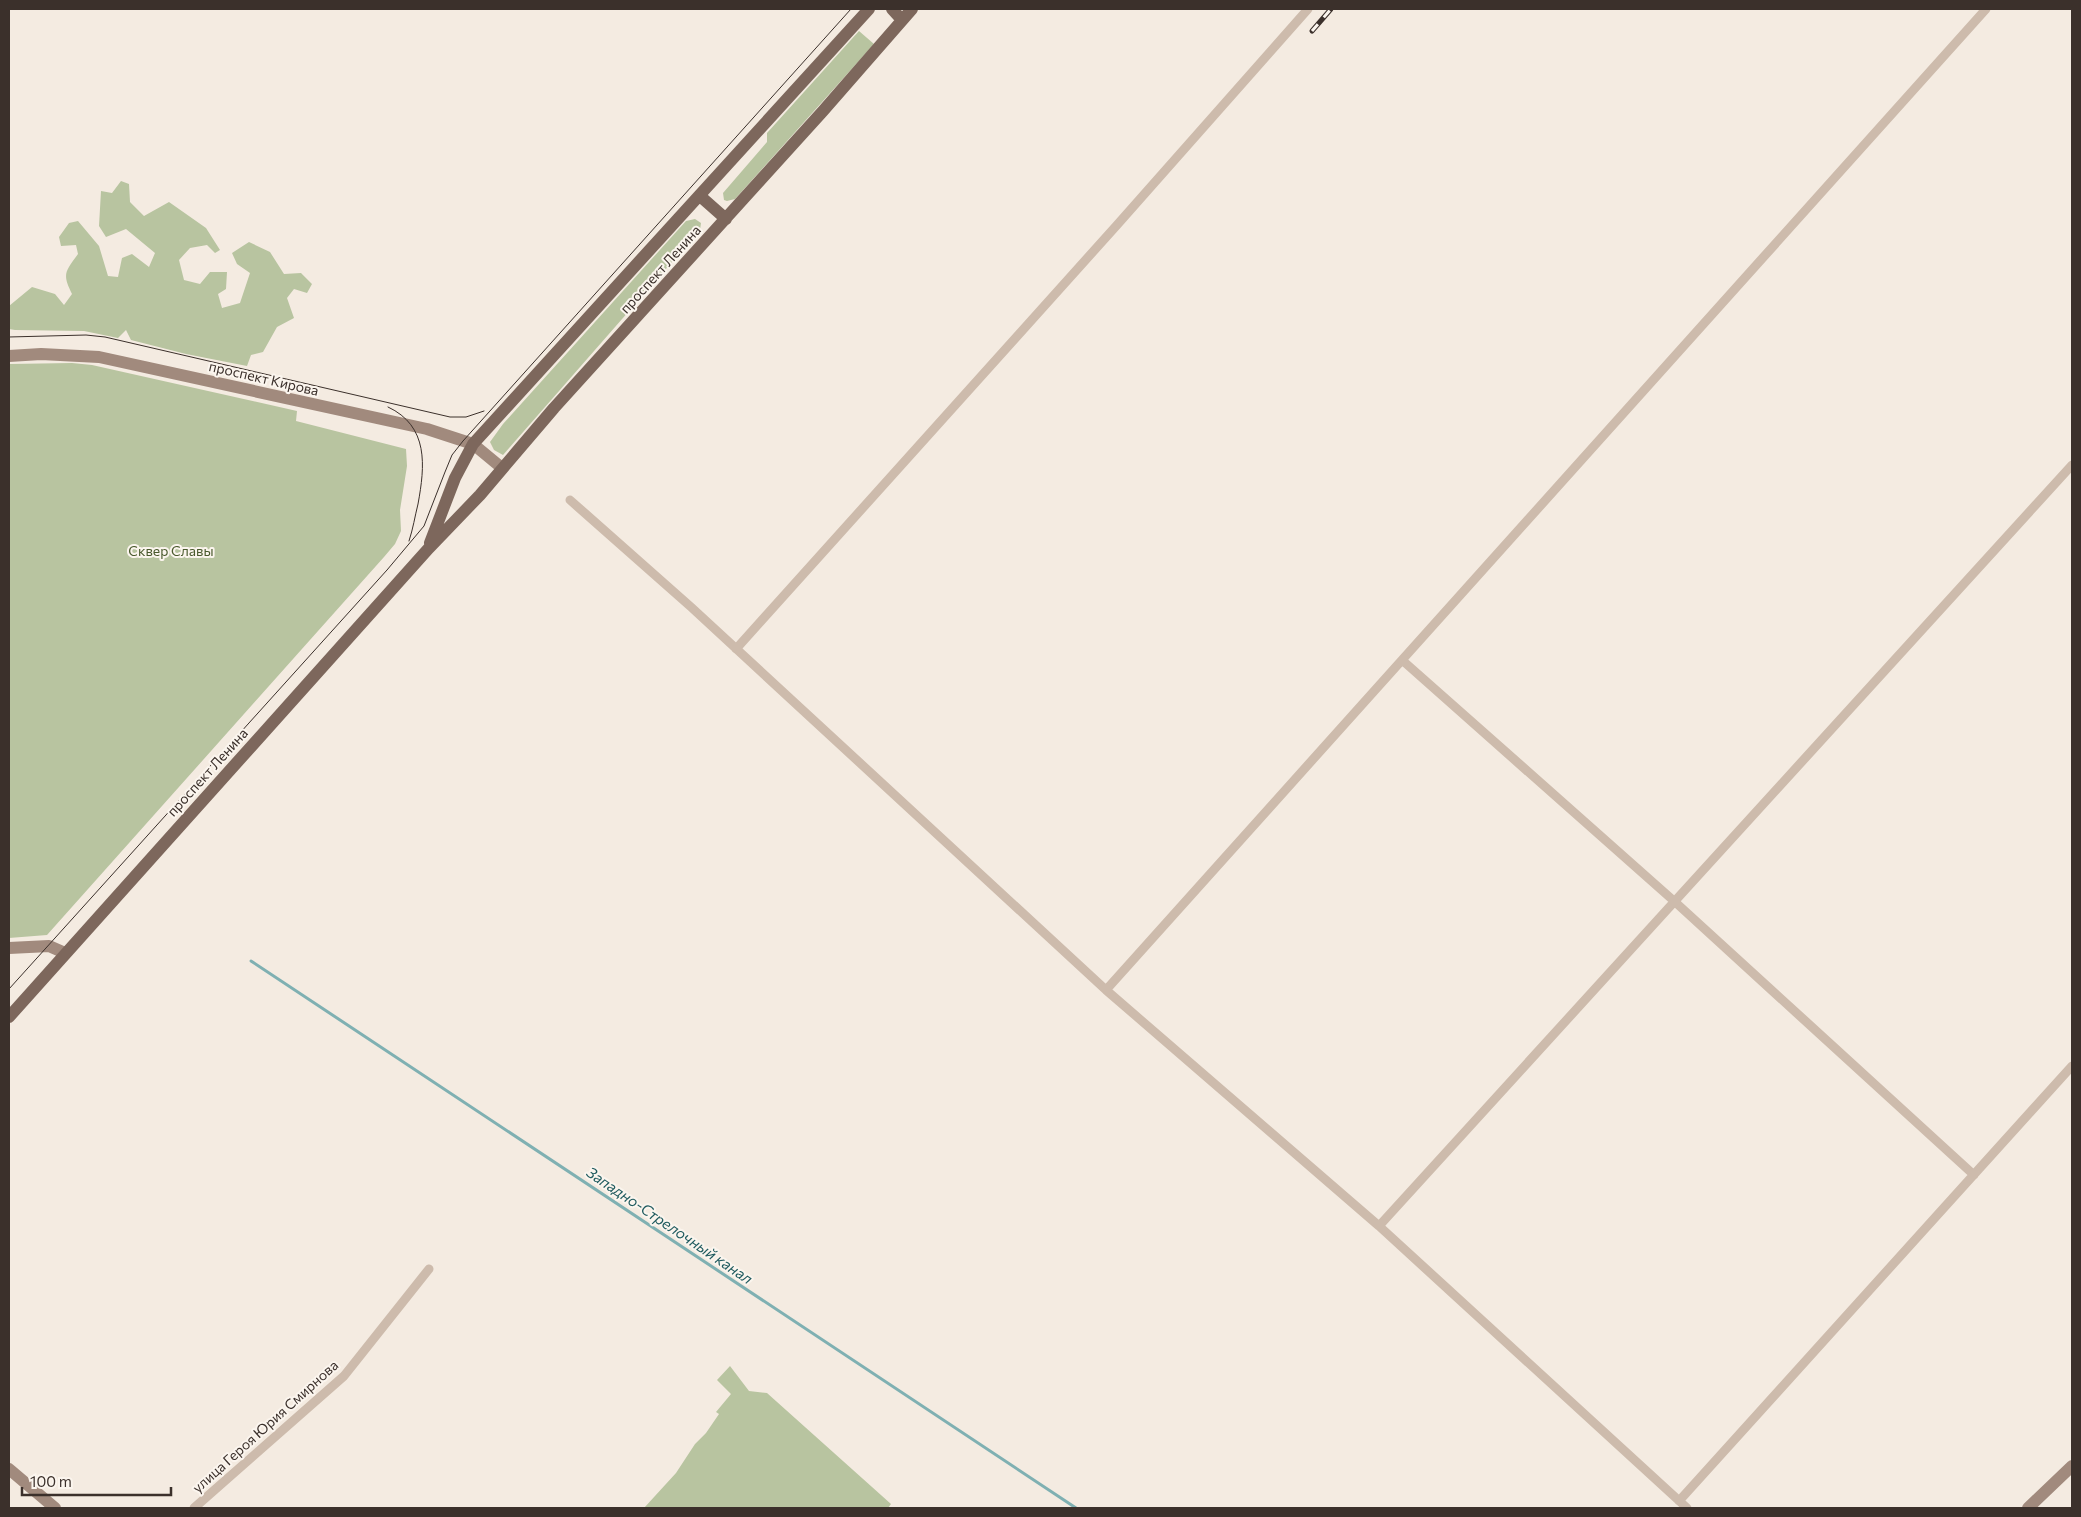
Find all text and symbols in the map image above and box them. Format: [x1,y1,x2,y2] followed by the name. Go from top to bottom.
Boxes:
[616,221,704,317] street label: проспект Ленина
[207,357,321,399] street label: проспект Кирова
[128,542,214,559] park label: Сквер Славы
[163,724,251,820] street label: проспект Ленина
[584,1163,757,1288] water label: Западно-Стрелочный канал
[189,1356,341,1496] street label: улица Героя Юрия Смирнова
[22,1464,171,1496] scale bar
[30,1472,72,1490] text: 100 m

